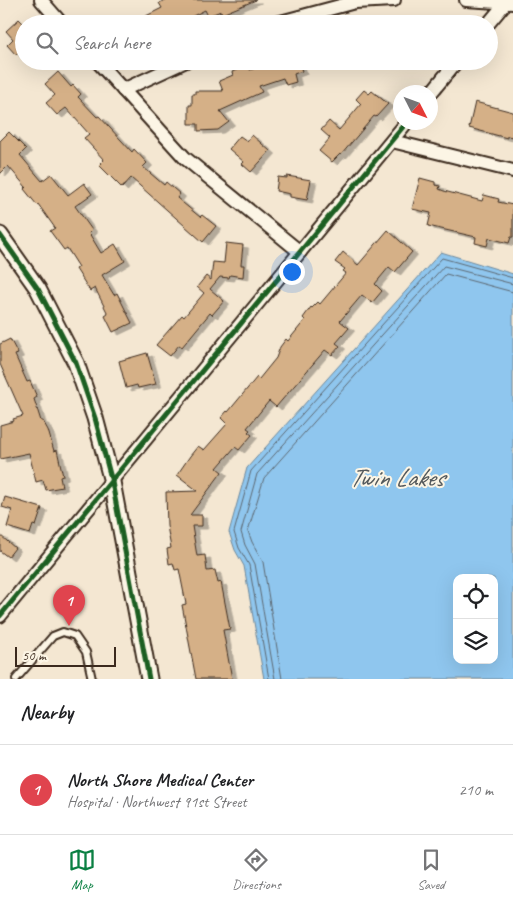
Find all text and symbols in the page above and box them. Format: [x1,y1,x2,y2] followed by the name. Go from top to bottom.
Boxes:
[15,15,498,70] search box
[33,29,61,57] icon: search
[73,31,150,55] text: Search here
[393,85,438,130] north arrow
[279,259,305,285] your location
[349,461,448,494] water label: Twin Lakes
[453,574,498,664] map controls
[453,574,498,619] button: locate
[53,585,85,626] pin: 1
[453,619,498,664] button: layers
[15,644,116,667] scale bar
[22,647,46,664] text: 50 m
[20,699,73,725] text: Nearby
[67,768,253,792] text: North Shore Medical Center
[32,780,40,800] text: 1
[459,780,493,800] text: 210 m
[67,792,247,812] text: Hospital · Northwest 91st Street
[68,846,96,893] tab: Map
[232,846,281,893] tab: Directions
[417,846,445,893] tab: Saved

